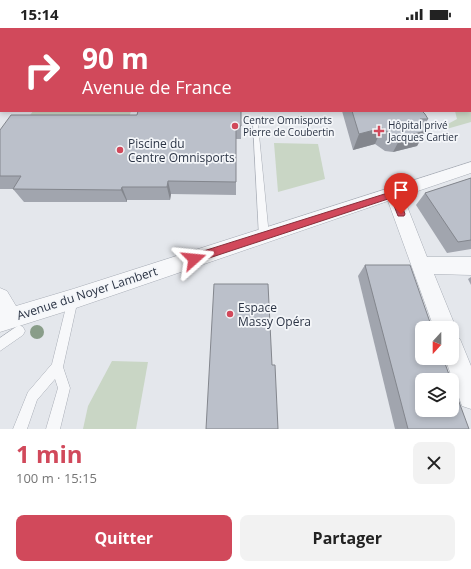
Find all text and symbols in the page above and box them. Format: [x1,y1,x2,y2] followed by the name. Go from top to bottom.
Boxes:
[20,4,59,24] text: 15:14
[82,39,149,77] text: 90 m
[16,44,68,96] icon: right
[82,75,232,99] text: Avenue de France
[243,113,334,139] place label: Centre Omnisports Pierre de Coubertin
[387,118,458,144] place label: Hôpital privé Jacques Cartier
[230,121,240,131] marker: Centre Omnisports Pierre de Coubertin
[373,125,385,137] marker: Hôpital privé Jacques Cartier
[128,135,235,166] place label: Piscine du Centre Omnisports
[115,145,125,155] marker: Piscine du Centre Omnisports
[384,173,418,214] pin
[390,179,412,201] icon: arrive
[173,238,215,280] position arrow
[14,262,160,324] street label: Avenue du Noyer Lambert
[238,299,311,330] place label: Espace Massy Opéra
[225,309,235,319] marker: Espace Massy Opéra
[415,321,459,365] north arrow
[415,321,459,417] map controls
[415,373,459,417] button: layers
[16,437,83,470] text: 1 min
[413,442,455,484] button: close
[16,469,97,487] text: 100 m · 15:15
[16,515,232,561] button: Quitter
[240,515,455,561] button: Partager

